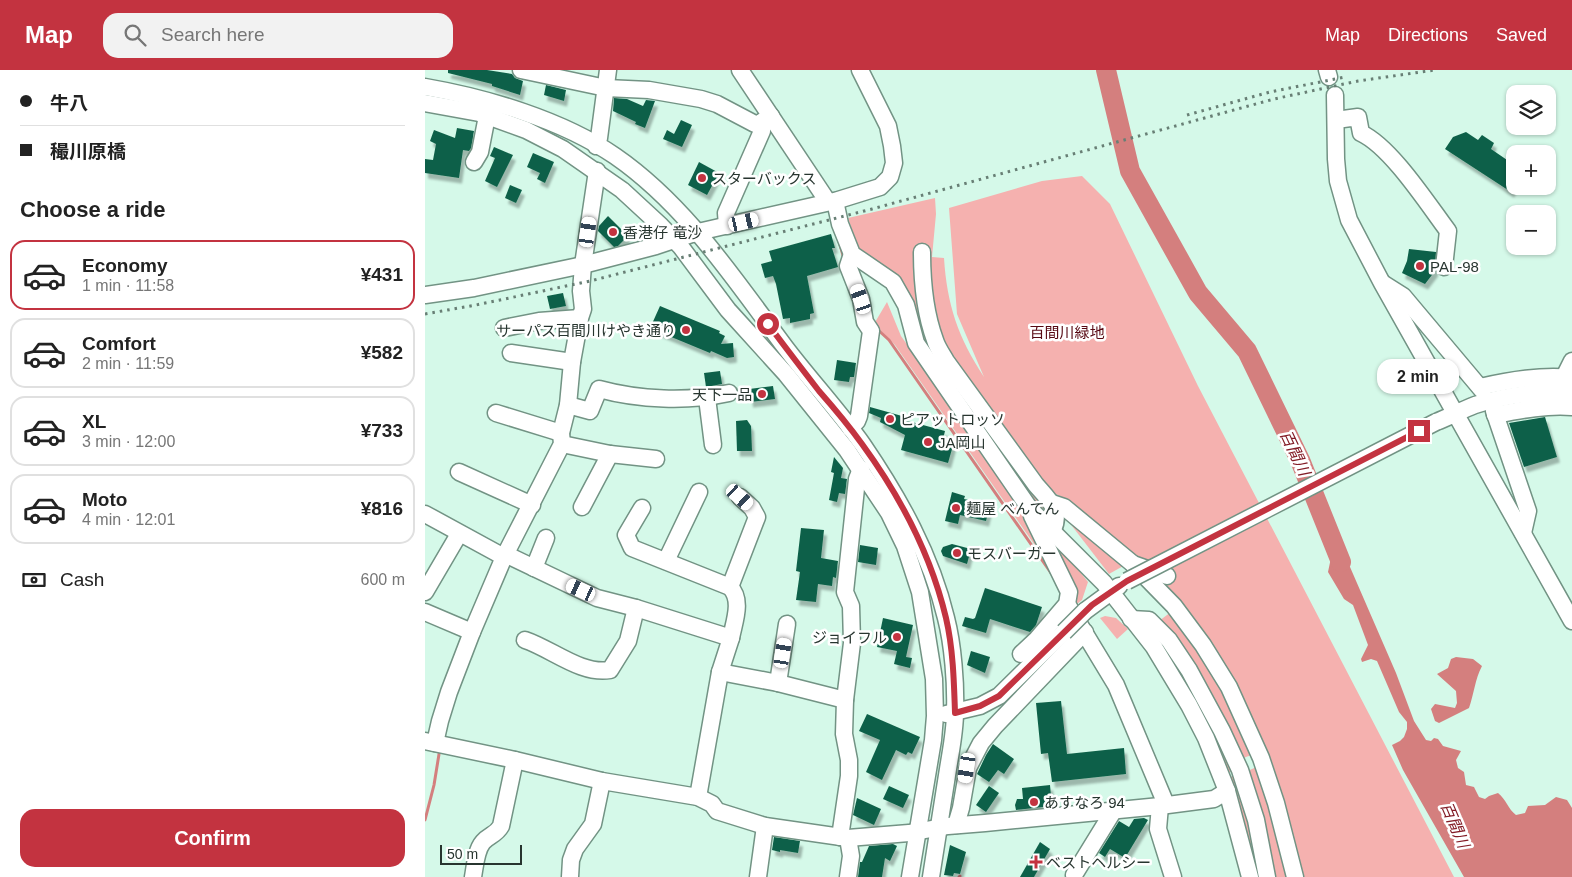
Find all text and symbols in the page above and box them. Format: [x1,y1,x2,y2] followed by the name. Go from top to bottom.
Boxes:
[103,13,453,58] search box
[25,21,73,48] text: Map
[121,21,149,49] icon: search
[161,24,265,45] text: Search here
[1325,25,1360,45] text: Map
[1388,25,1468,45] text: Directions
[1496,25,1547,45] text: Saved
[1506,85,1556,255] map controls
[1506,85,1556,135] button: layers
[50,93,88,114] text: 牛八
[50,141,126,162] text: 穝川原橋
[1506,145,1556,195] button: +
[712,170,816,187] place label: スターバックス
[696,172,708,184] marker: スターバックス
[20,197,165,222] text: Choose a ride
[1506,205,1556,255] button: −
[727,211,760,233] car
[578,216,597,248] car
[623,224,702,241] place label: 香港仔 竜沙
[607,226,619,238] marker: 香港仔 竜沙
[22,253,67,298] icon: car
[82,255,168,276] text: Economy
[1430,258,1479,275] place label: PAL-98
[1414,260,1426,272] marker: PAL-98
[361,264,403,285] text: ¥431
[82,277,174,294] text: 1 min · 11:58
[849,282,872,316] car
[757,313,779,335] route start
[496,322,676,339] place label: サーパス百間川けやき通り
[680,324,692,336] marker: サーパス百間川けやき通り
[1029,324,1105,341] park label: 百間川緑地
[22,331,67,376] icon: car
[82,333,156,354] text: Comfort
[361,342,403,363] text: ¥582
[82,355,174,372] text: 2 min · 11:59
[1378,358,1460,394] callout: 2 min
[1397,368,1439,385] text: 2 min
[692,386,752,403] place label: 天下一品
[756,388,768,400] marker: 天下一品
[22,409,67,454] icon: car
[82,411,106,432] text: XL
[900,411,1005,428] place label: ピアットロッソ
[884,413,896,425] marker: ピアットロッソ
[361,420,403,441] text: ¥733
[1408,420,1430,442] route end
[1277,428,1314,480] water label: 百間川
[82,433,175,450] text: 3 min · 12:00
[938,434,986,451] place label: JA岡山
[922,436,934,448] marker: JA岡山
[723,481,756,513] car
[22,487,67,532] icon: car
[82,489,127,510] text: Moto
[361,498,403,519] text: ¥816
[966,500,1059,517] place label: 麺屋 べんてん
[950,502,962,514] marker: 麺屋 べんてん
[82,511,175,528] text: 4 min · 12:01
[967,545,1057,562] place label: モスバーガー
[951,547,963,559] marker: モスバーガー
[20,566,48,594] icon: cash
[60,569,104,590] text: Cash
[361,571,405,588] text: 600 m
[564,577,597,603] car
[812,629,887,646] place label: ジョイフル
[891,631,903,643] marker: ジョイフル
[773,637,792,669] car
[957,752,976,784] car
[1044,794,1125,811] place label: あすなろ 94
[1028,796,1040,808] marker: あすなろ 94
[1438,800,1473,852] water label: 百間川
[20,809,405,867] button: Confirm
[440,842,523,865] scale bar
[447,846,478,862] text: 50 m
[1046,854,1151,871] place label: ベストヘルシー
[1030,856,1042,868] marker: ベストヘルシー

